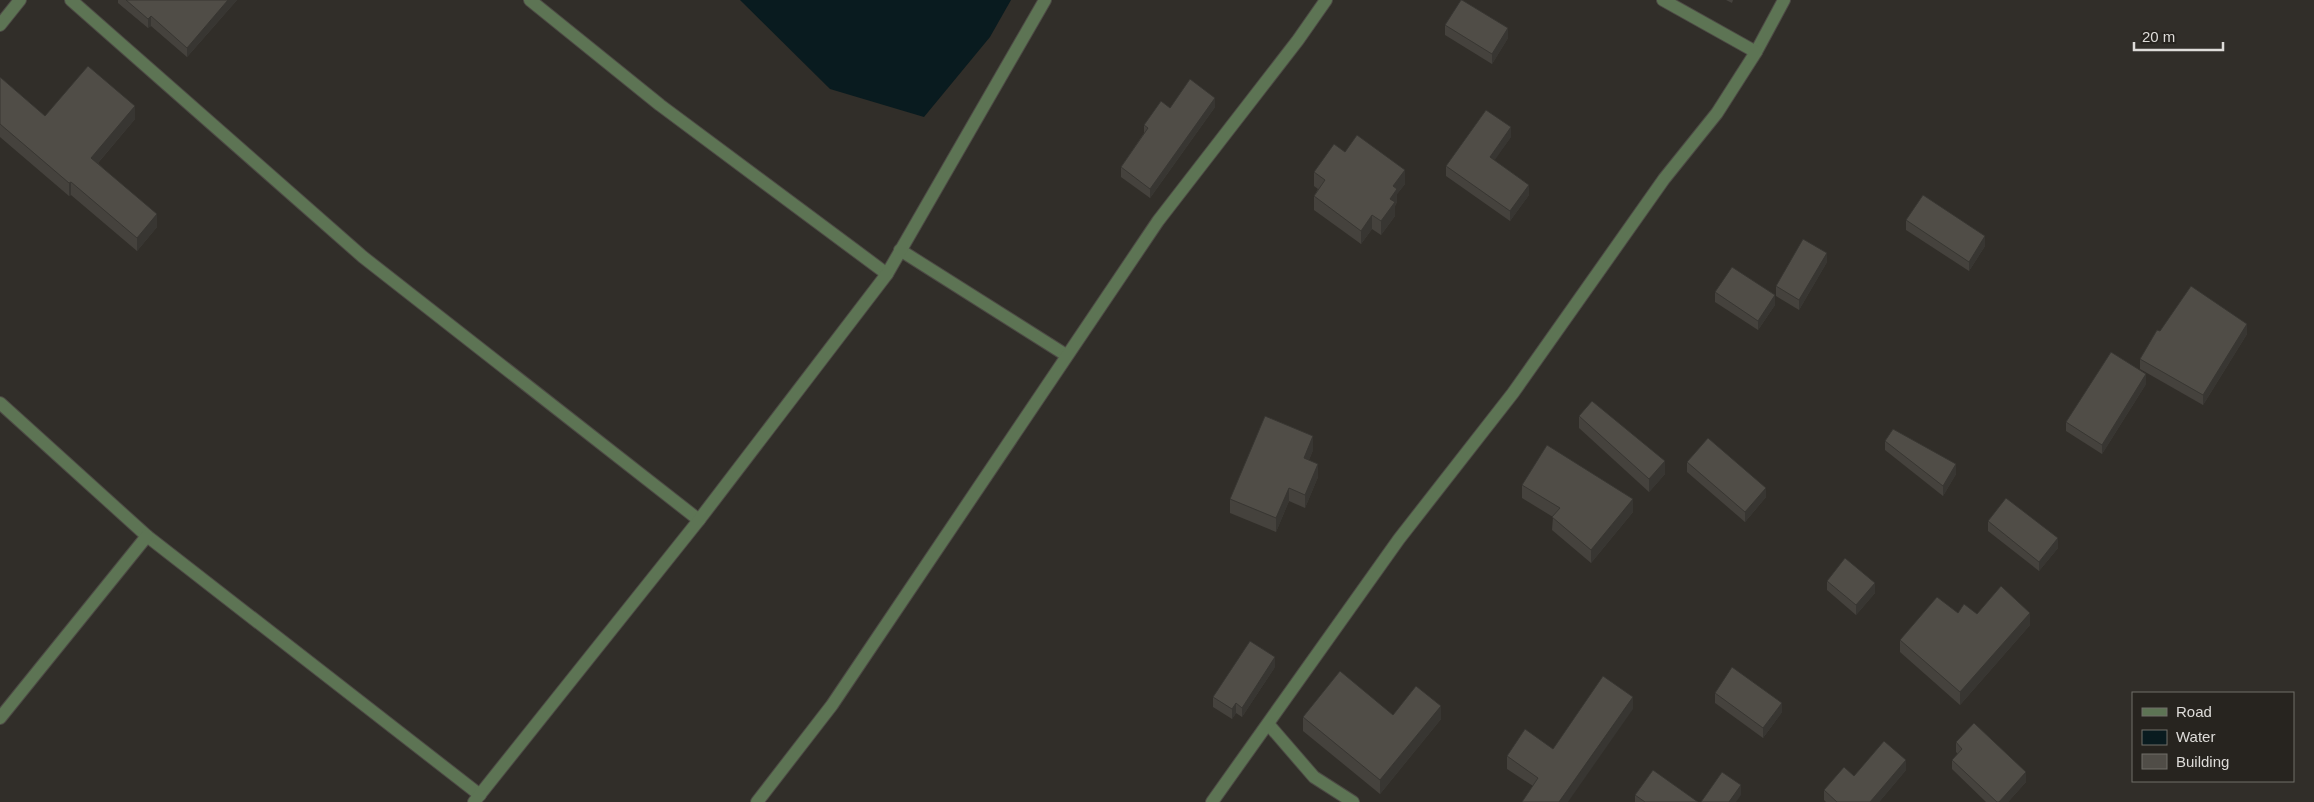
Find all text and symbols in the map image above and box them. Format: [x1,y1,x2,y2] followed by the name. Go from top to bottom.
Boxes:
[2134,20,2223,52] scale bar
[2142,28,2175,45] text: 20 m
[2132,692,2294,782] legend
[2176,703,2212,720] text: Road
[2176,728,2215,745] text: Water
[2176,753,2229,770] text: Building

